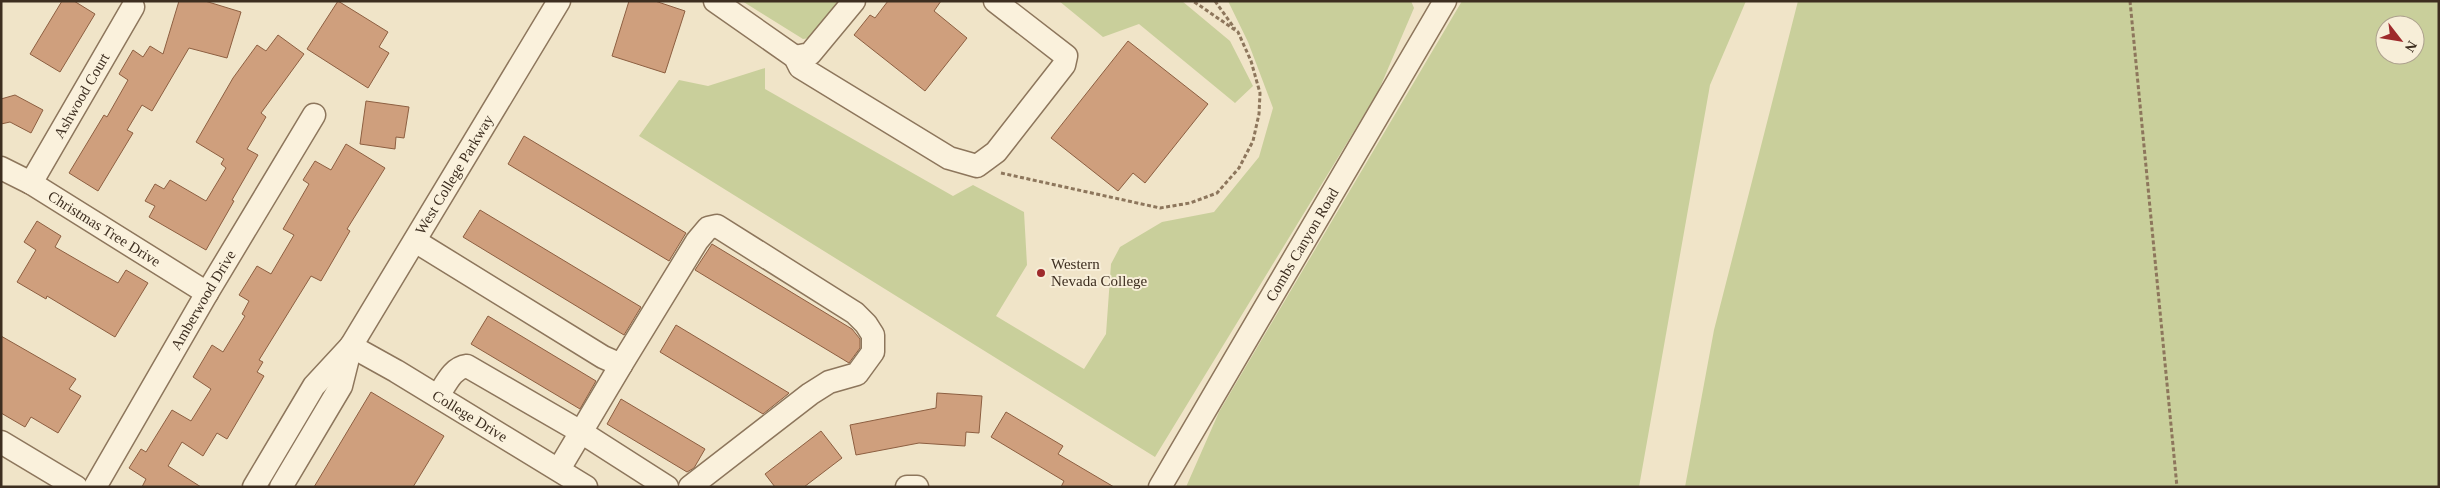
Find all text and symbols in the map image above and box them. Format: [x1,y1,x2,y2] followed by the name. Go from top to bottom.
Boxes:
[2375,15,2425,65] north arrow
[2402,38,2420,55] text: N
[51,50,113,141] street label: Ashwood Court
[412,112,497,237] street label: West College Parkway
[1263,185,1342,304] street label: Combs Canyon Road
[45,188,164,270] street label: Christmas Tree Drive
[168,247,239,353] street label: Amberwood Drive
[1051,256,1148,289] place label: Western Nevada College
[1035,267,1047,279] marker: Western Nevada College
[430,387,510,445] street label: College Drive

